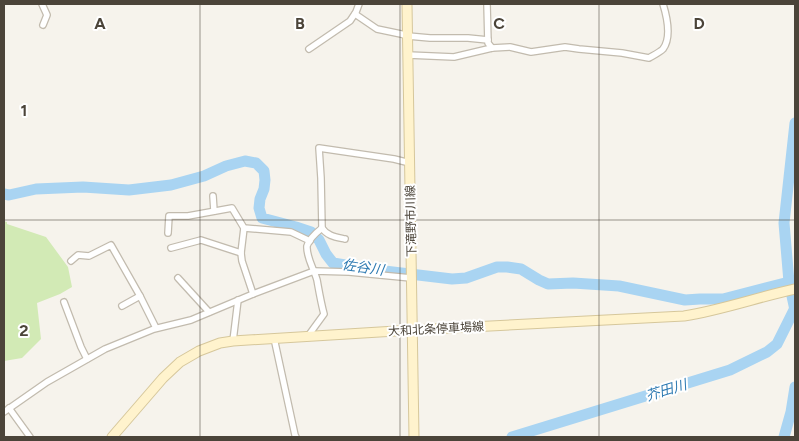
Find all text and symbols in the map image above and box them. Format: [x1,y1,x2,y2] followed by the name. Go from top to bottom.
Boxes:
[94,14,106,33] text: A
[295,14,305,33] text: B
[493,14,505,33] text: C
[693,14,705,33] text: D
[21,101,27,120] text: 1
[403,185,419,257] street label: 下滝野市川線
[341,256,387,279] water label: 佐谷川
[388,319,484,339] street label: 大和北条停車場線
[19,321,29,340] text: 2
[644,376,691,405] water label: 芥田川

